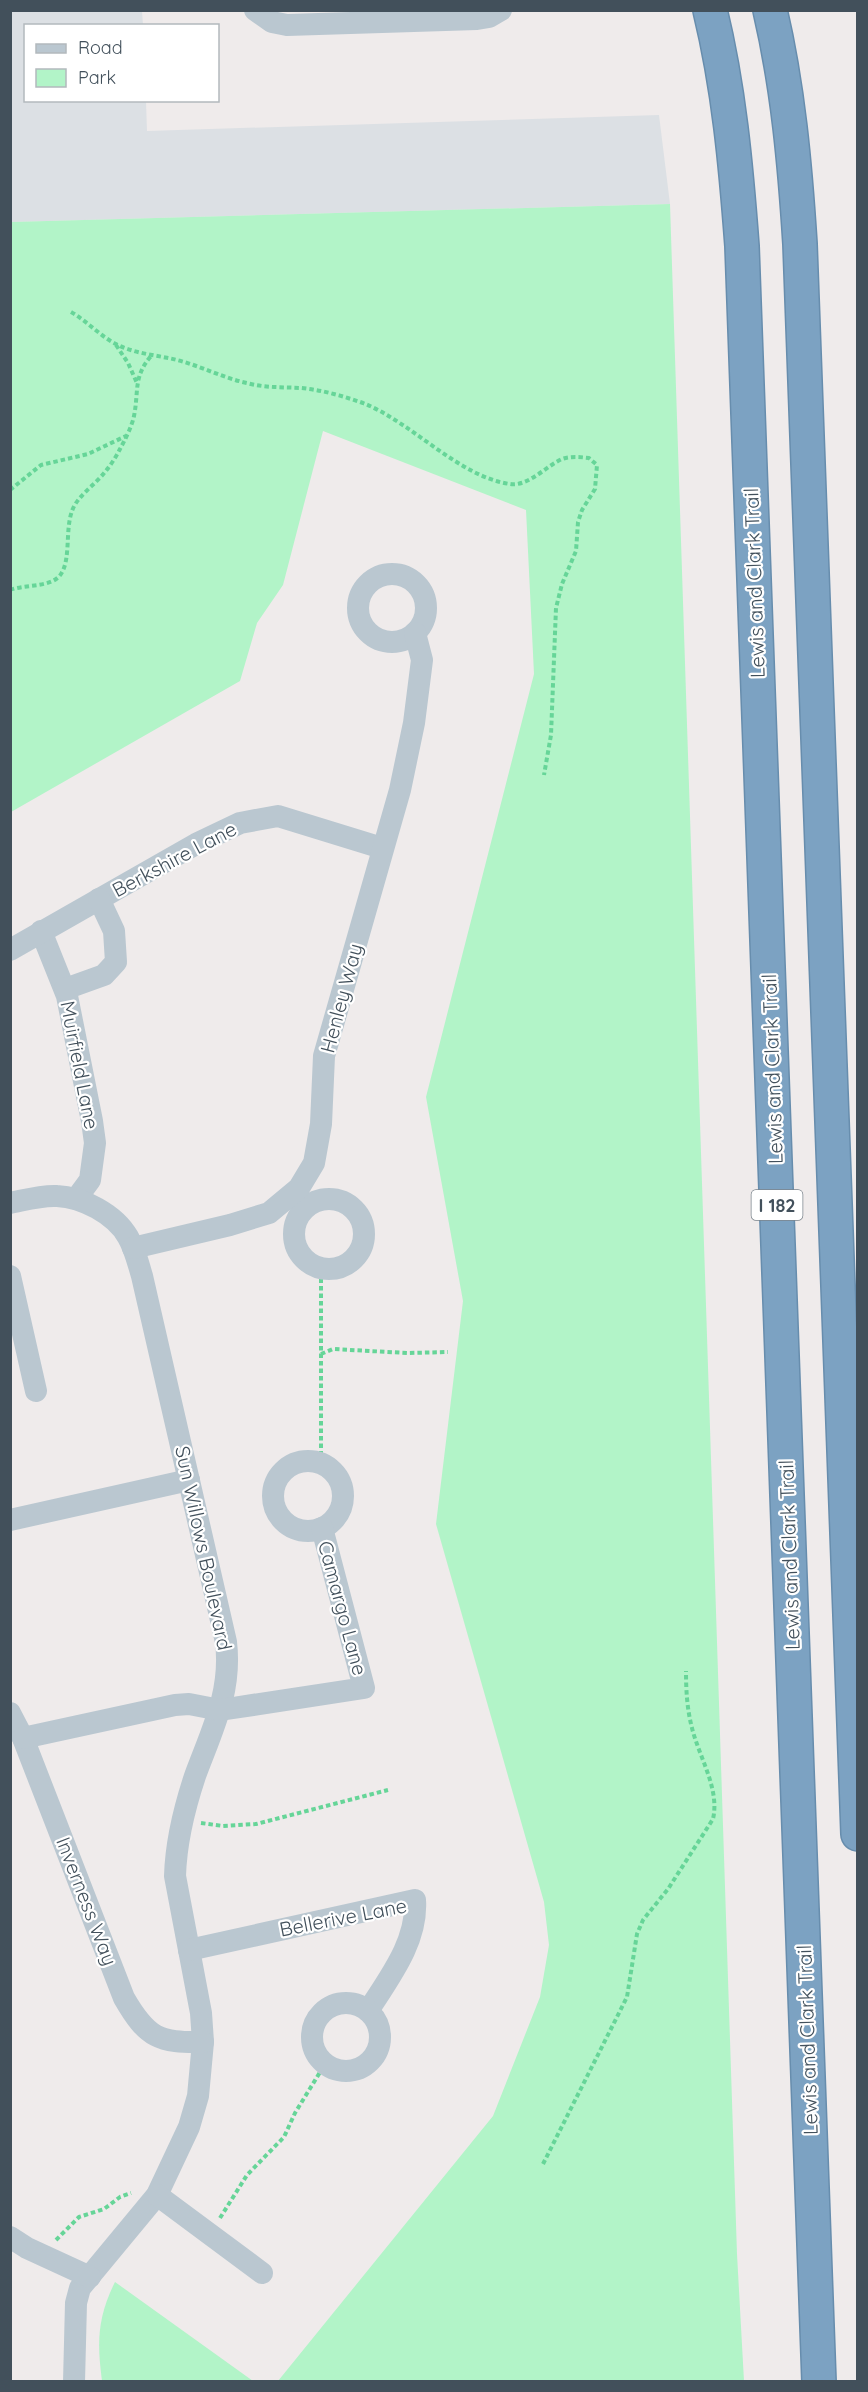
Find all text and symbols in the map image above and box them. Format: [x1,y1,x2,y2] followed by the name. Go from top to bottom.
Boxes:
[24,24,219,102] legend
[78,36,123,59] text: Road
[78,66,116,89] text: Park
[738,487,770,679] street label: Lewis and Clark Trail
[108,816,240,902] street label: Berkshire Lane
[314,941,368,1055] street label: Henley Way
[756,973,788,1165] street label: Lewis and Clark Trail
[55,999,105,1131] street label: Muirfield Lane
[752,1190,802,1220] road number: I 182
[170,1444,238,1652] street label: Sun Willows Boulevard
[773,1459,805,1651] street label: Lewis and Clark Trail
[313,1538,373,1678] street label: Camargo Lane
[51,1833,123,1969] street label: Inverness Way
[277,1892,409,1942] street label: Bellerive Lane
[791,1944,823,2136] street label: Lewis and Clark Trail

